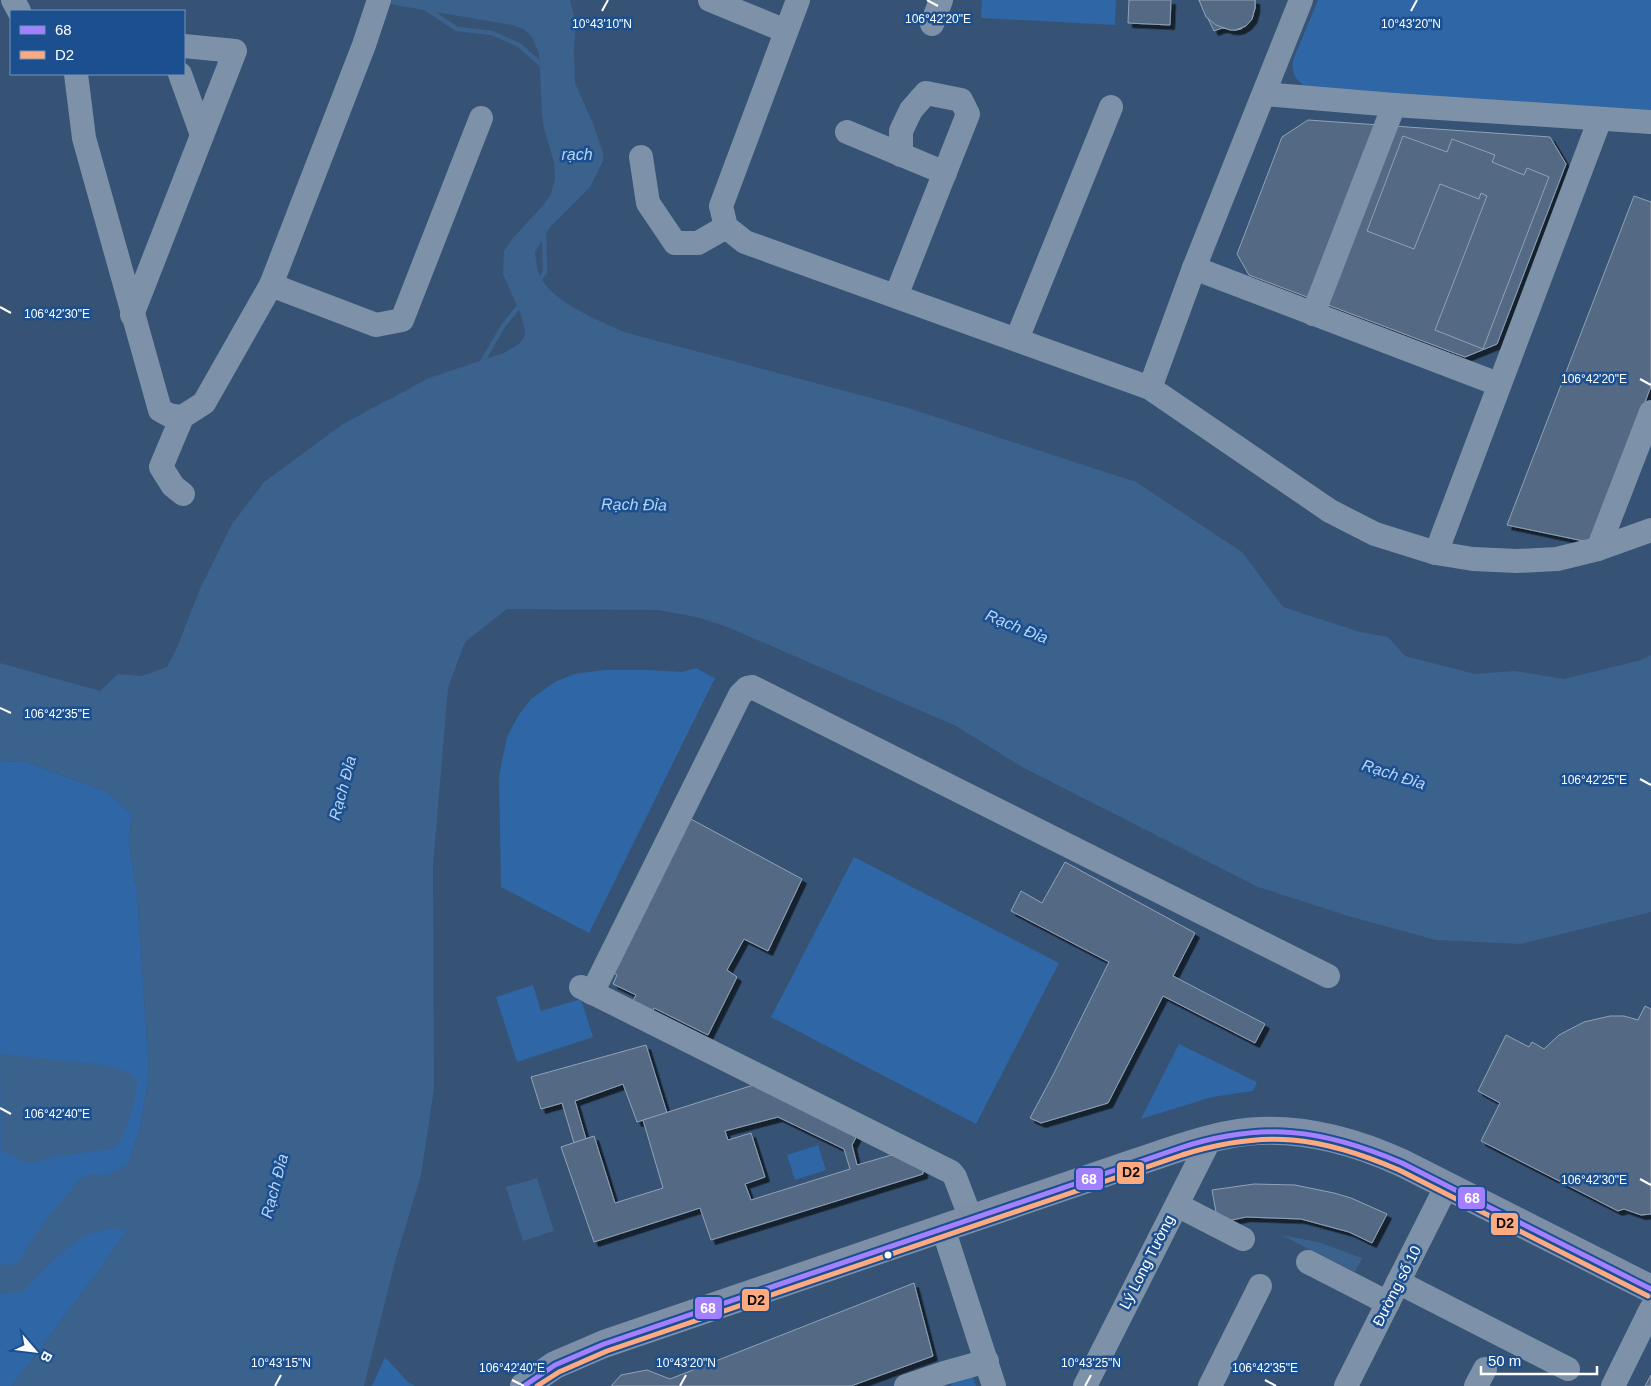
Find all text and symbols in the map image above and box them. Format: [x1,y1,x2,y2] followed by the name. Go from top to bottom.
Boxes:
[10,10,185,75] legend
[905,12,971,26] text: 106°42'20"E
[572,17,632,31] text: 10°43'10"N
[1381,17,1441,31] text: 10°43'20"N
[55,21,72,38] text: 68
[55,46,74,63] text: D2
[561,146,593,163] water label: rạch
[24,307,90,321] text: 106°42'30"E
[1561,372,1627,386] text: 106°42'20"E
[601,495,667,514] water label: Rạch Đỉa
[983,606,1051,647] water label: Rạch Đỉa
[24,707,90,721] text: 106°42'35"E
[326,754,359,822] water label: Rạch Đỉa
[1360,756,1428,793] water label: Rạch Đỉa
[1561,773,1627,787] text: 106°42'25"E
[24,1107,90,1121] text: 106°42'40"E
[258,1152,291,1220] water label: Rạch Đỉa
[1116,1161,1145,1185] line badge: D2
[1122,1164,1140,1180] text: D2
[1075,1167,1104,1191] line badge: 68
[1081,1171,1097,1187] text: 68
[1561,1173,1627,1187] text: 106°42'30"E
[1457,1186,1486,1210] line badge: 68
[1464,1190,1480,1206] text: 68
[1116,1212,1178,1312] street label: Lý Long Tường
[1490,1212,1519,1236] line badge: D2
[1496,1215,1514,1231] text: D2
[1369,1243,1424,1329] street label: Đường số 10
[883,1250,893,1260] unlabelled marker
[741,1288,770,1312] line badge: D2
[747,1292,765,1308] text: D2
[694,1296,723,1320] line badge: 68
[700,1300,716,1316] text: 68
[10,1326,60,1376] north arrow
[1481,1344,1597,1376] scale bar
[37,1349,56,1365] text: B
[1488,1352,1521,1369] text: 50 m
[251,1356,311,1370] text: 10°43'15"N
[656,1356,716,1370] text: 10°43'20"N
[1061,1356,1121,1370] text: 10°43'25"N
[479,1361,545,1375] text: 106°42'40"E
[1232,1361,1298,1375] text: 106°42'35"E

